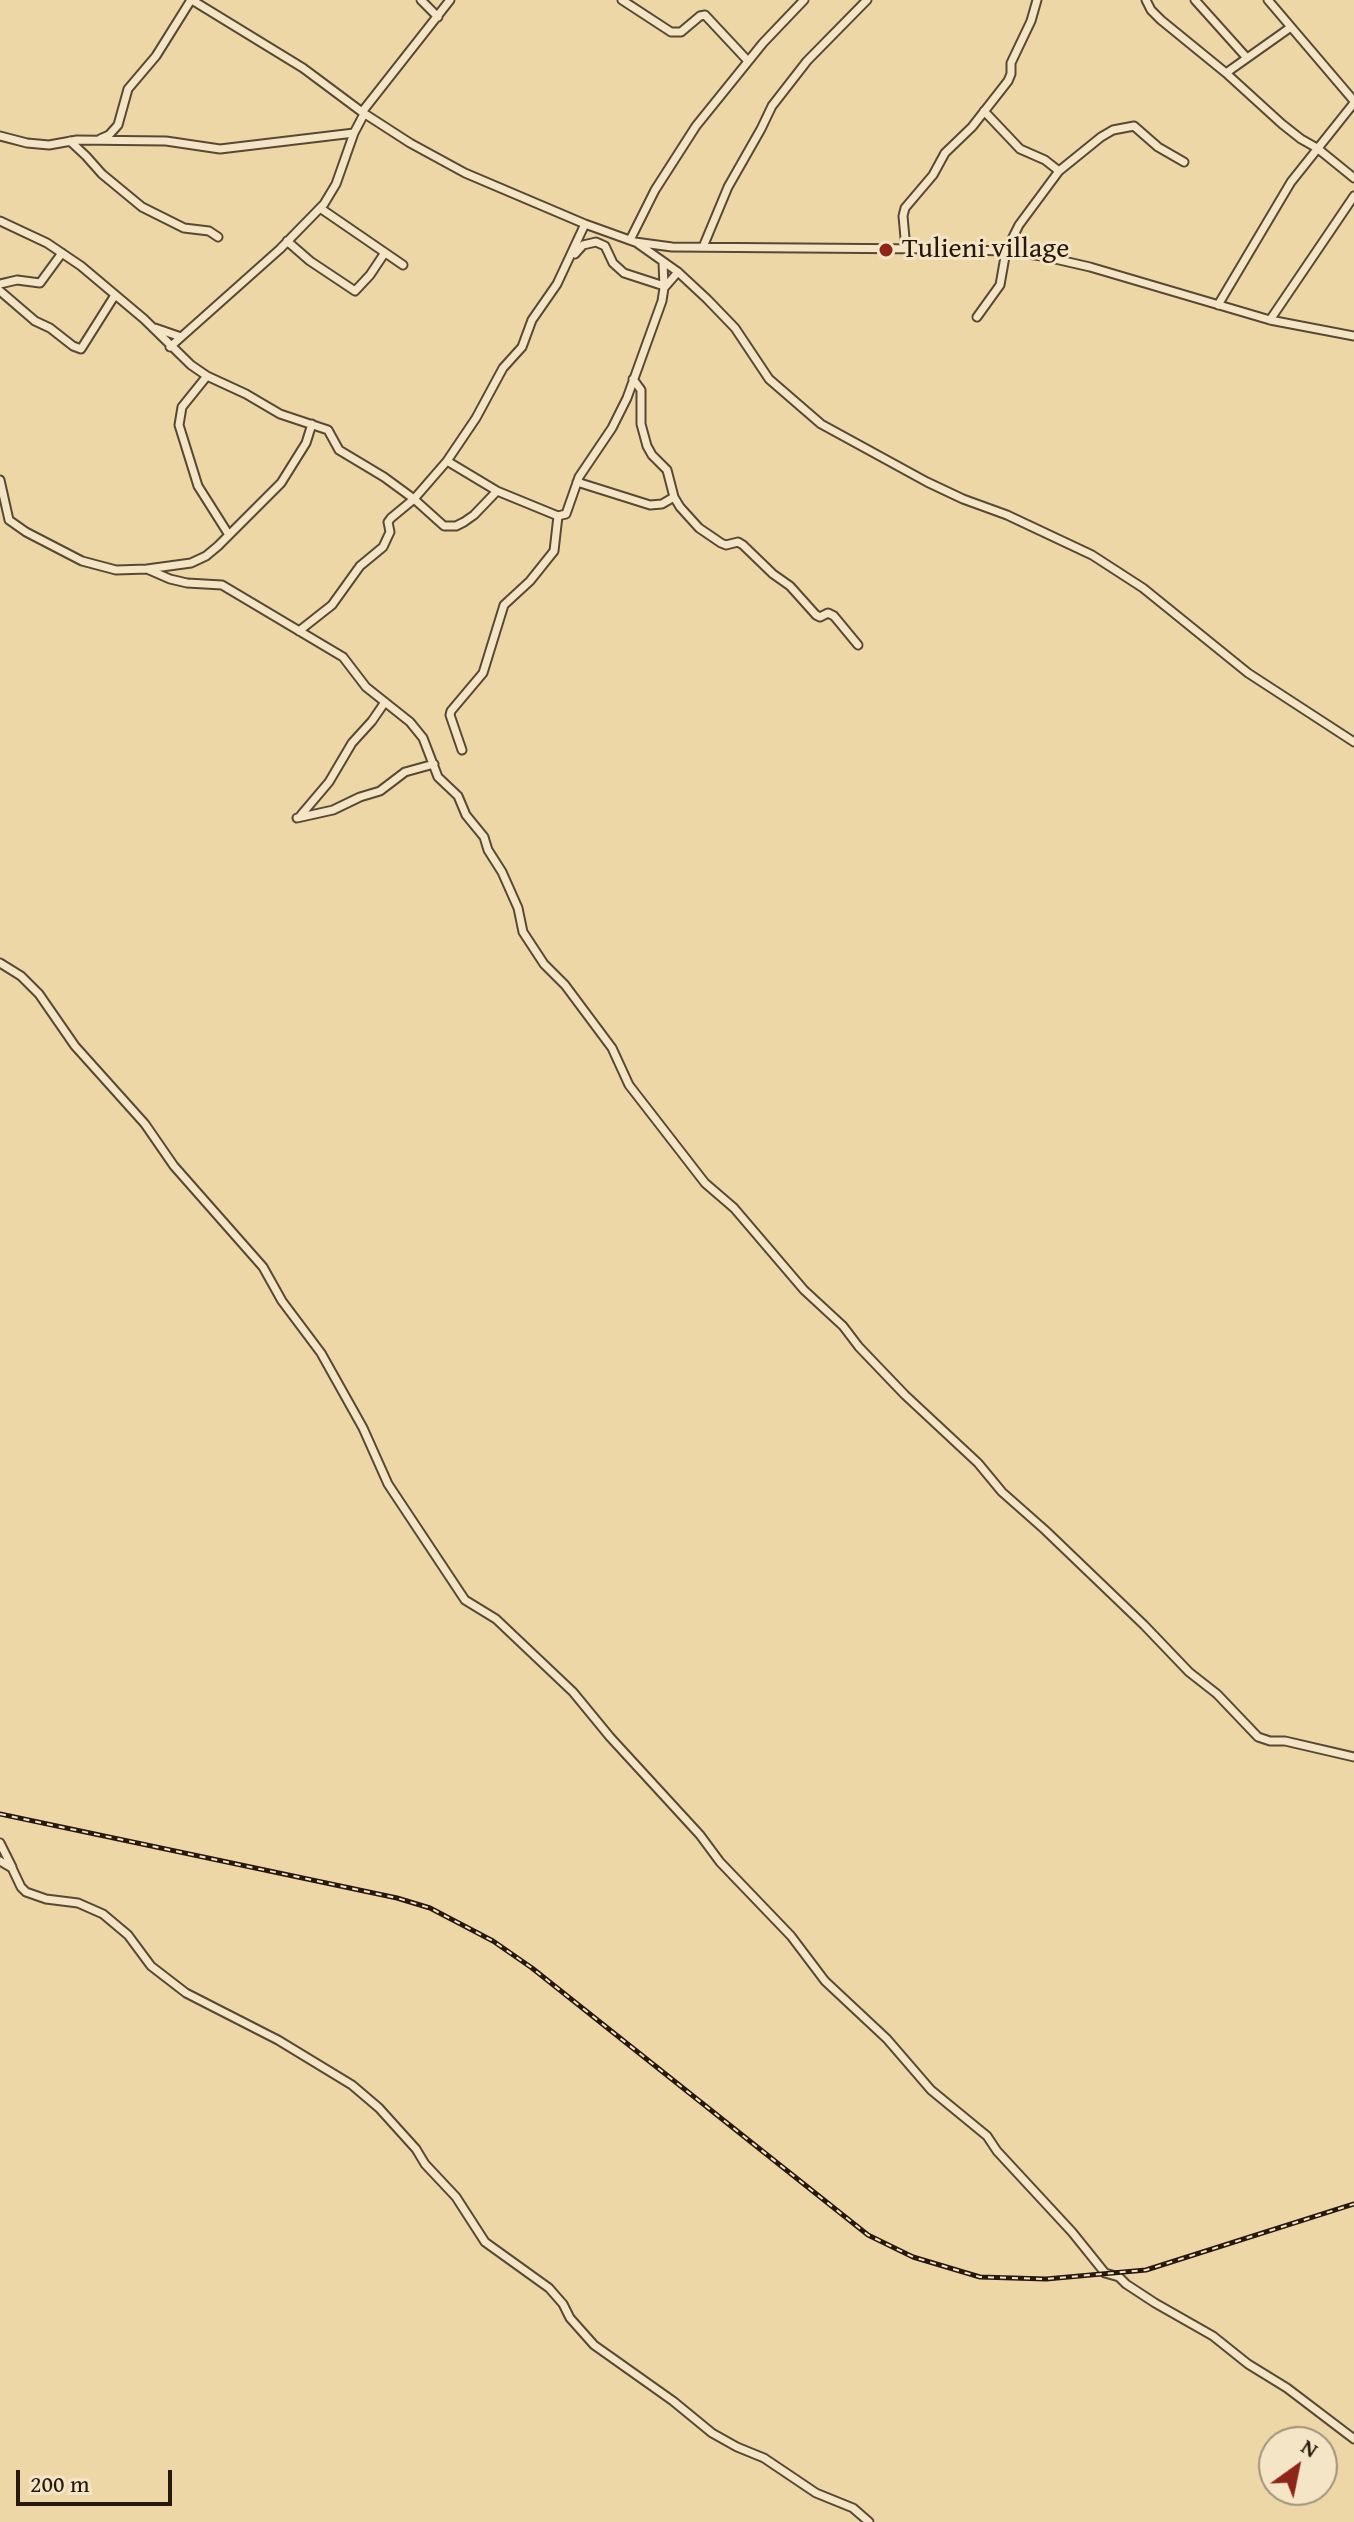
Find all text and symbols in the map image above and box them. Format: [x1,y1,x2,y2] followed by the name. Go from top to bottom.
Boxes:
[902,233,1069,267] place label: Tulieni village
[877,241,895,259] marker: Tulieni village
[1258,2426,1338,2506] north arrow
[1295,2430,1325,2465] text: N
[20,2454,176,2504] scale bar
[30,2466,90,2501] text: 200 m

